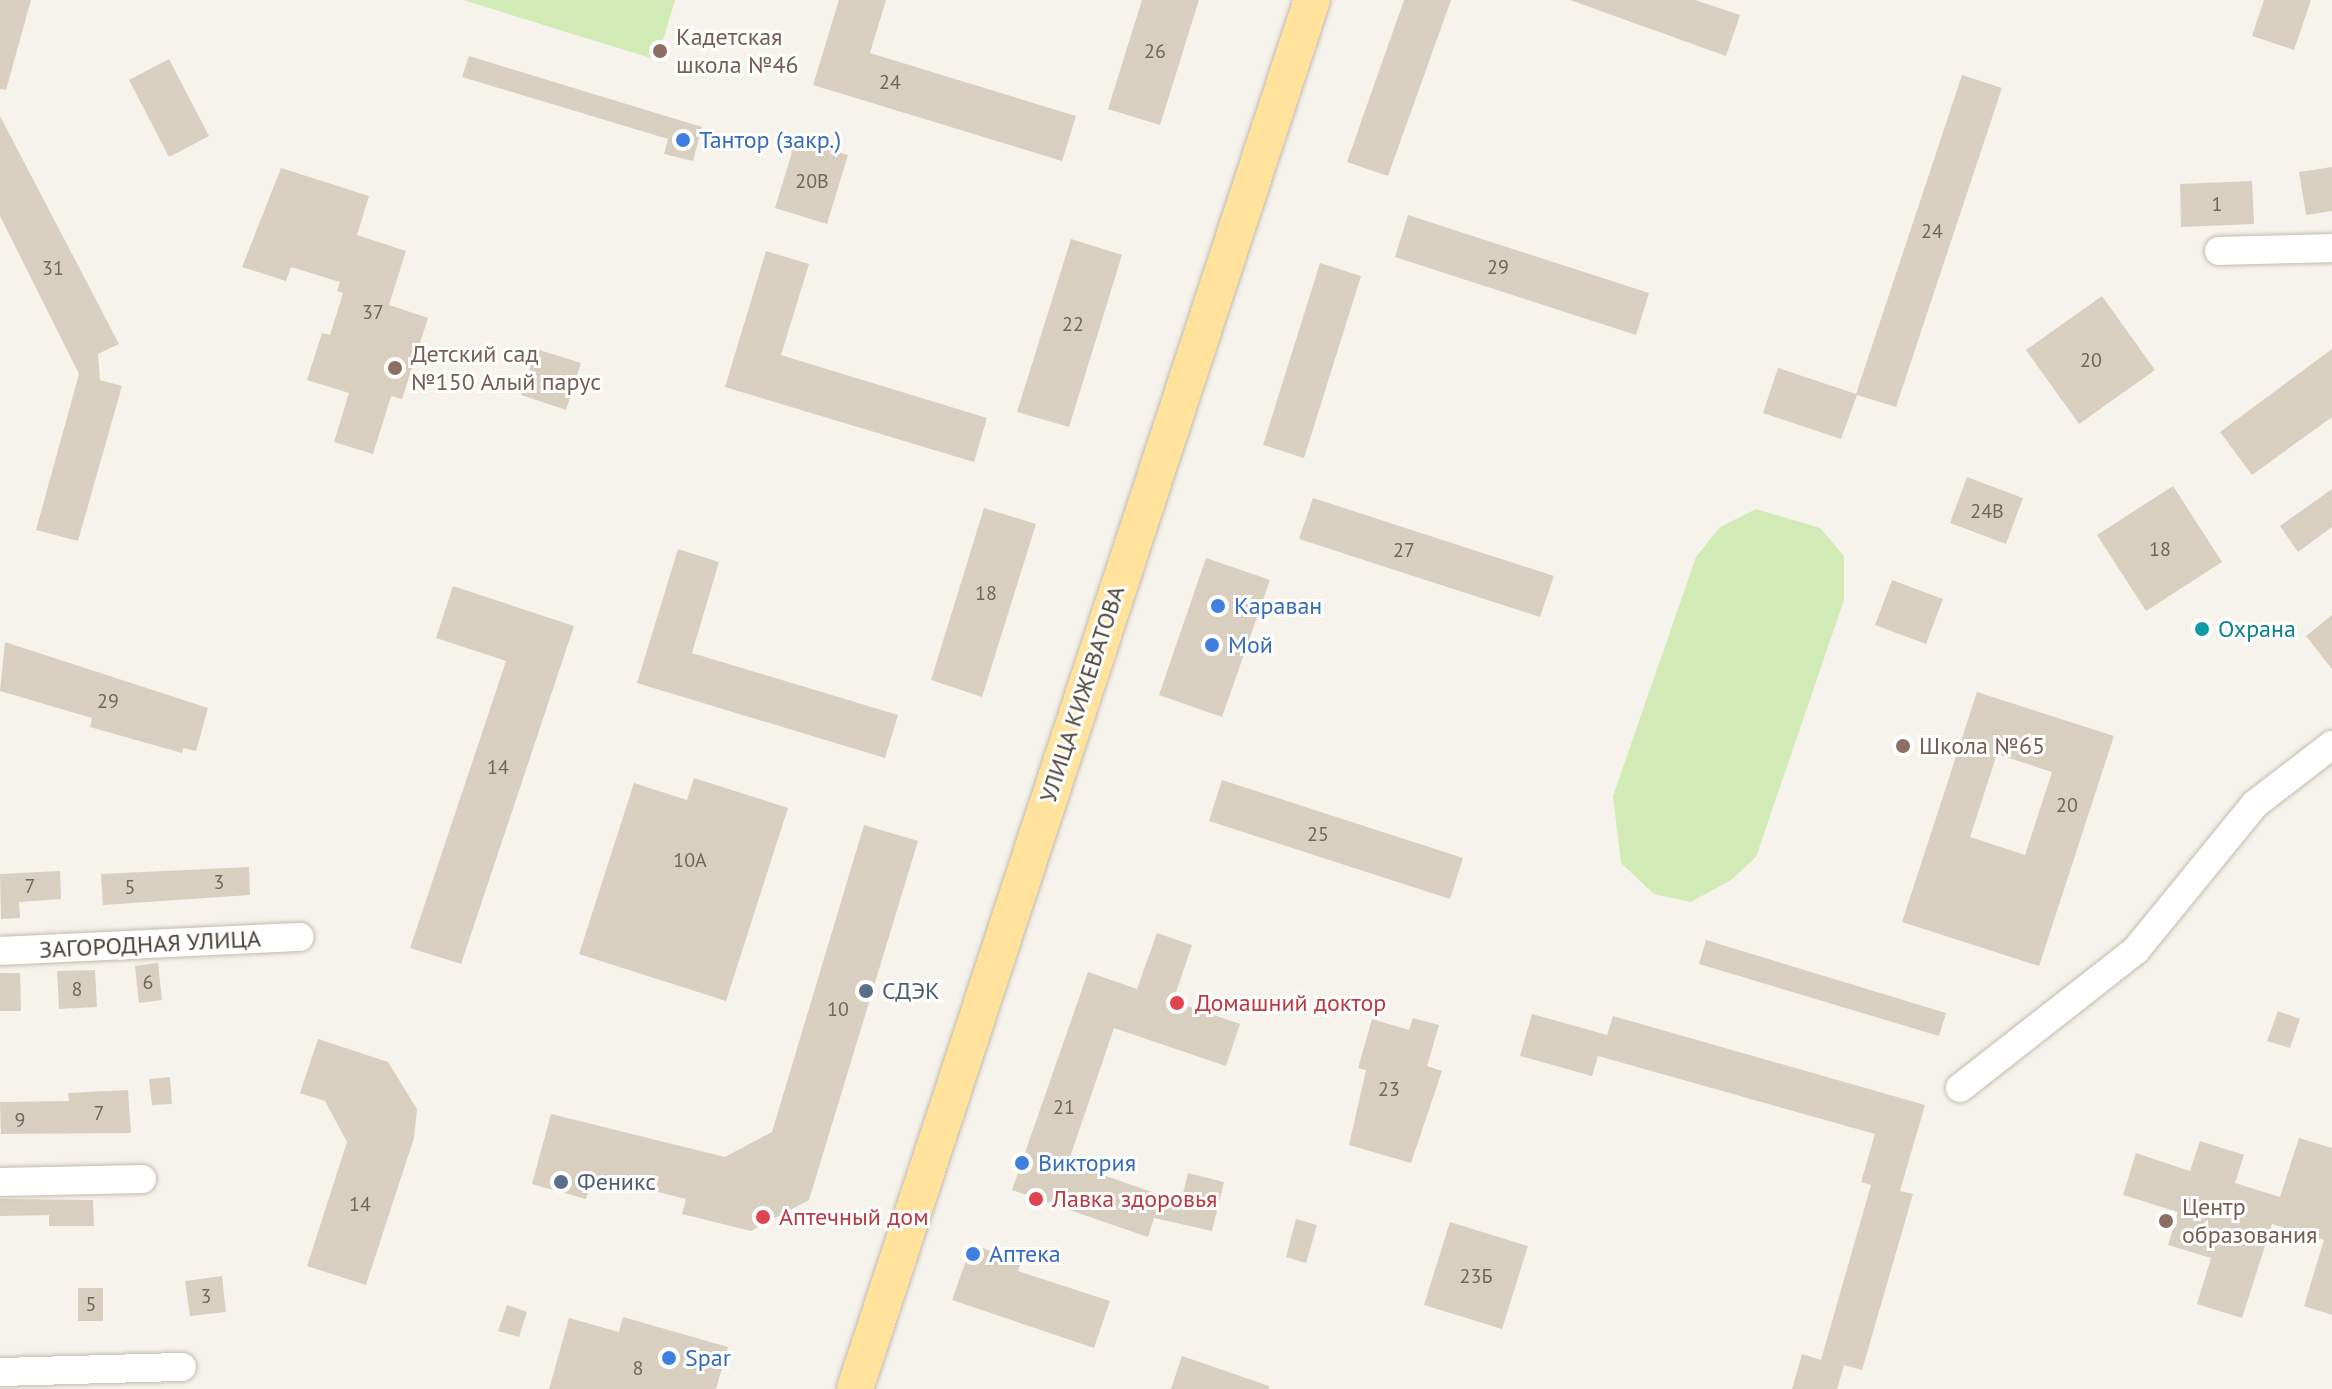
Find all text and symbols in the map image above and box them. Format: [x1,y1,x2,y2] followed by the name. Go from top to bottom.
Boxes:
[676,23,799,79] place label: Кадетская школа №46
[1144,39,1166,63] house number: 26
[651,42,669,60] marker: Кадетская школа №46
[879,70,901,94] house number: 24
[699,126,841,154] place label: Тантор (закр.)
[674,131,692,149] marker: Тантор (закр.)
[795,169,829,193] house number: 20В
[2212,192,2222,216] house number: 1
[1921,219,1943,243] house number: 24
[1487,255,1509,279] house number: 29
[42,256,64,280] house number: 31
[362,300,384,324] house number: 37
[1062,312,1084,336] house number: 22
[411,340,602,396] place label: Детский сад №150 Алый парус
[2080,348,2102,372] house number: 20
[386,359,404,377] marker: Детский сад №150 Алый парус
[1970,499,2004,523] house number: 24В
[2149,537,2171,561] house number: 18
[1393,538,1415,562] house number: 27
[975,581,997,605] house number: 18
[1033,582,1131,806] street label: УЛИЦА КИЖЕВАТОВА
[1234,592,1322,620] place label: Караван
[1209,597,1227,615] marker: Караван
[2218,615,2296,643] place label: Охрана
[2193,620,2211,638] marker: Охрана
[1228,631,1273,659] place label: Мой
[1203,636,1221,654] marker: Мой
[97,689,119,713] house number: 29
[1919,732,2045,760] place label: Школа №65
[1894,737,1912,755] marker: Школа №65
[487,755,509,779] house number: 14
[2056,793,2078,817] house number: 20
[1307,822,1329,846] house number: 25
[673,848,707,872] house number: 10А
[214,870,224,894] house number: 3
[25,874,35,898] house number: 7
[125,875,135,899] house number: 5
[38,924,262,964] street label: ЗАГОРОДНАЯ УЛИЦА
[143,970,153,994] house number: 6
[72,977,82,1001] house number: 8
[882,977,940,1005] place label: СДЭК
[857,982,875,1000] marker: СДЭК
[1195,989,1386,1017] place label: Домашний доктор
[1166,992,1188,1014] marker: Домашний доктор
[827,997,849,1021] house number: 10
[1378,1077,1400,1101] house number: 23
[1053,1095,1075,1119] house number: 21
[94,1101,104,1125] house number: 7
[15,1108,25,1132] house number: 9
[1038,1149,1136,1177] place label: Виктория
[1013,1154,1031,1172] marker: Виктория
[577,1168,656,1196] place label: Феникс
[552,1173,570,1191] marker: Феникс
[1052,1185,1217,1213] place label: Лавка здоровья
[1027,1190,1045,1208] marker: Лавка здоровья
[349,1192,371,1216] house number: 14
[2182,1193,2317,1249] place label: Центр образования
[779,1203,929,1231] place label: Аптечный дом
[754,1208,772,1226] marker: Аптечный дом
[2157,1212,2175,1230] marker: Центр образования
[989,1240,1061,1268] place label: Аптека
[964,1245,982,1263] marker: Аптека
[1460,1264,1492,1288] house number: 23Б
[201,1284,211,1308] house number: 3
[86,1292,96,1316] house number: 5
[685,1344,731,1372] place label: Spar
[660,1349,678,1367] marker: Spar
[633,1356,643,1380] house number: 8

